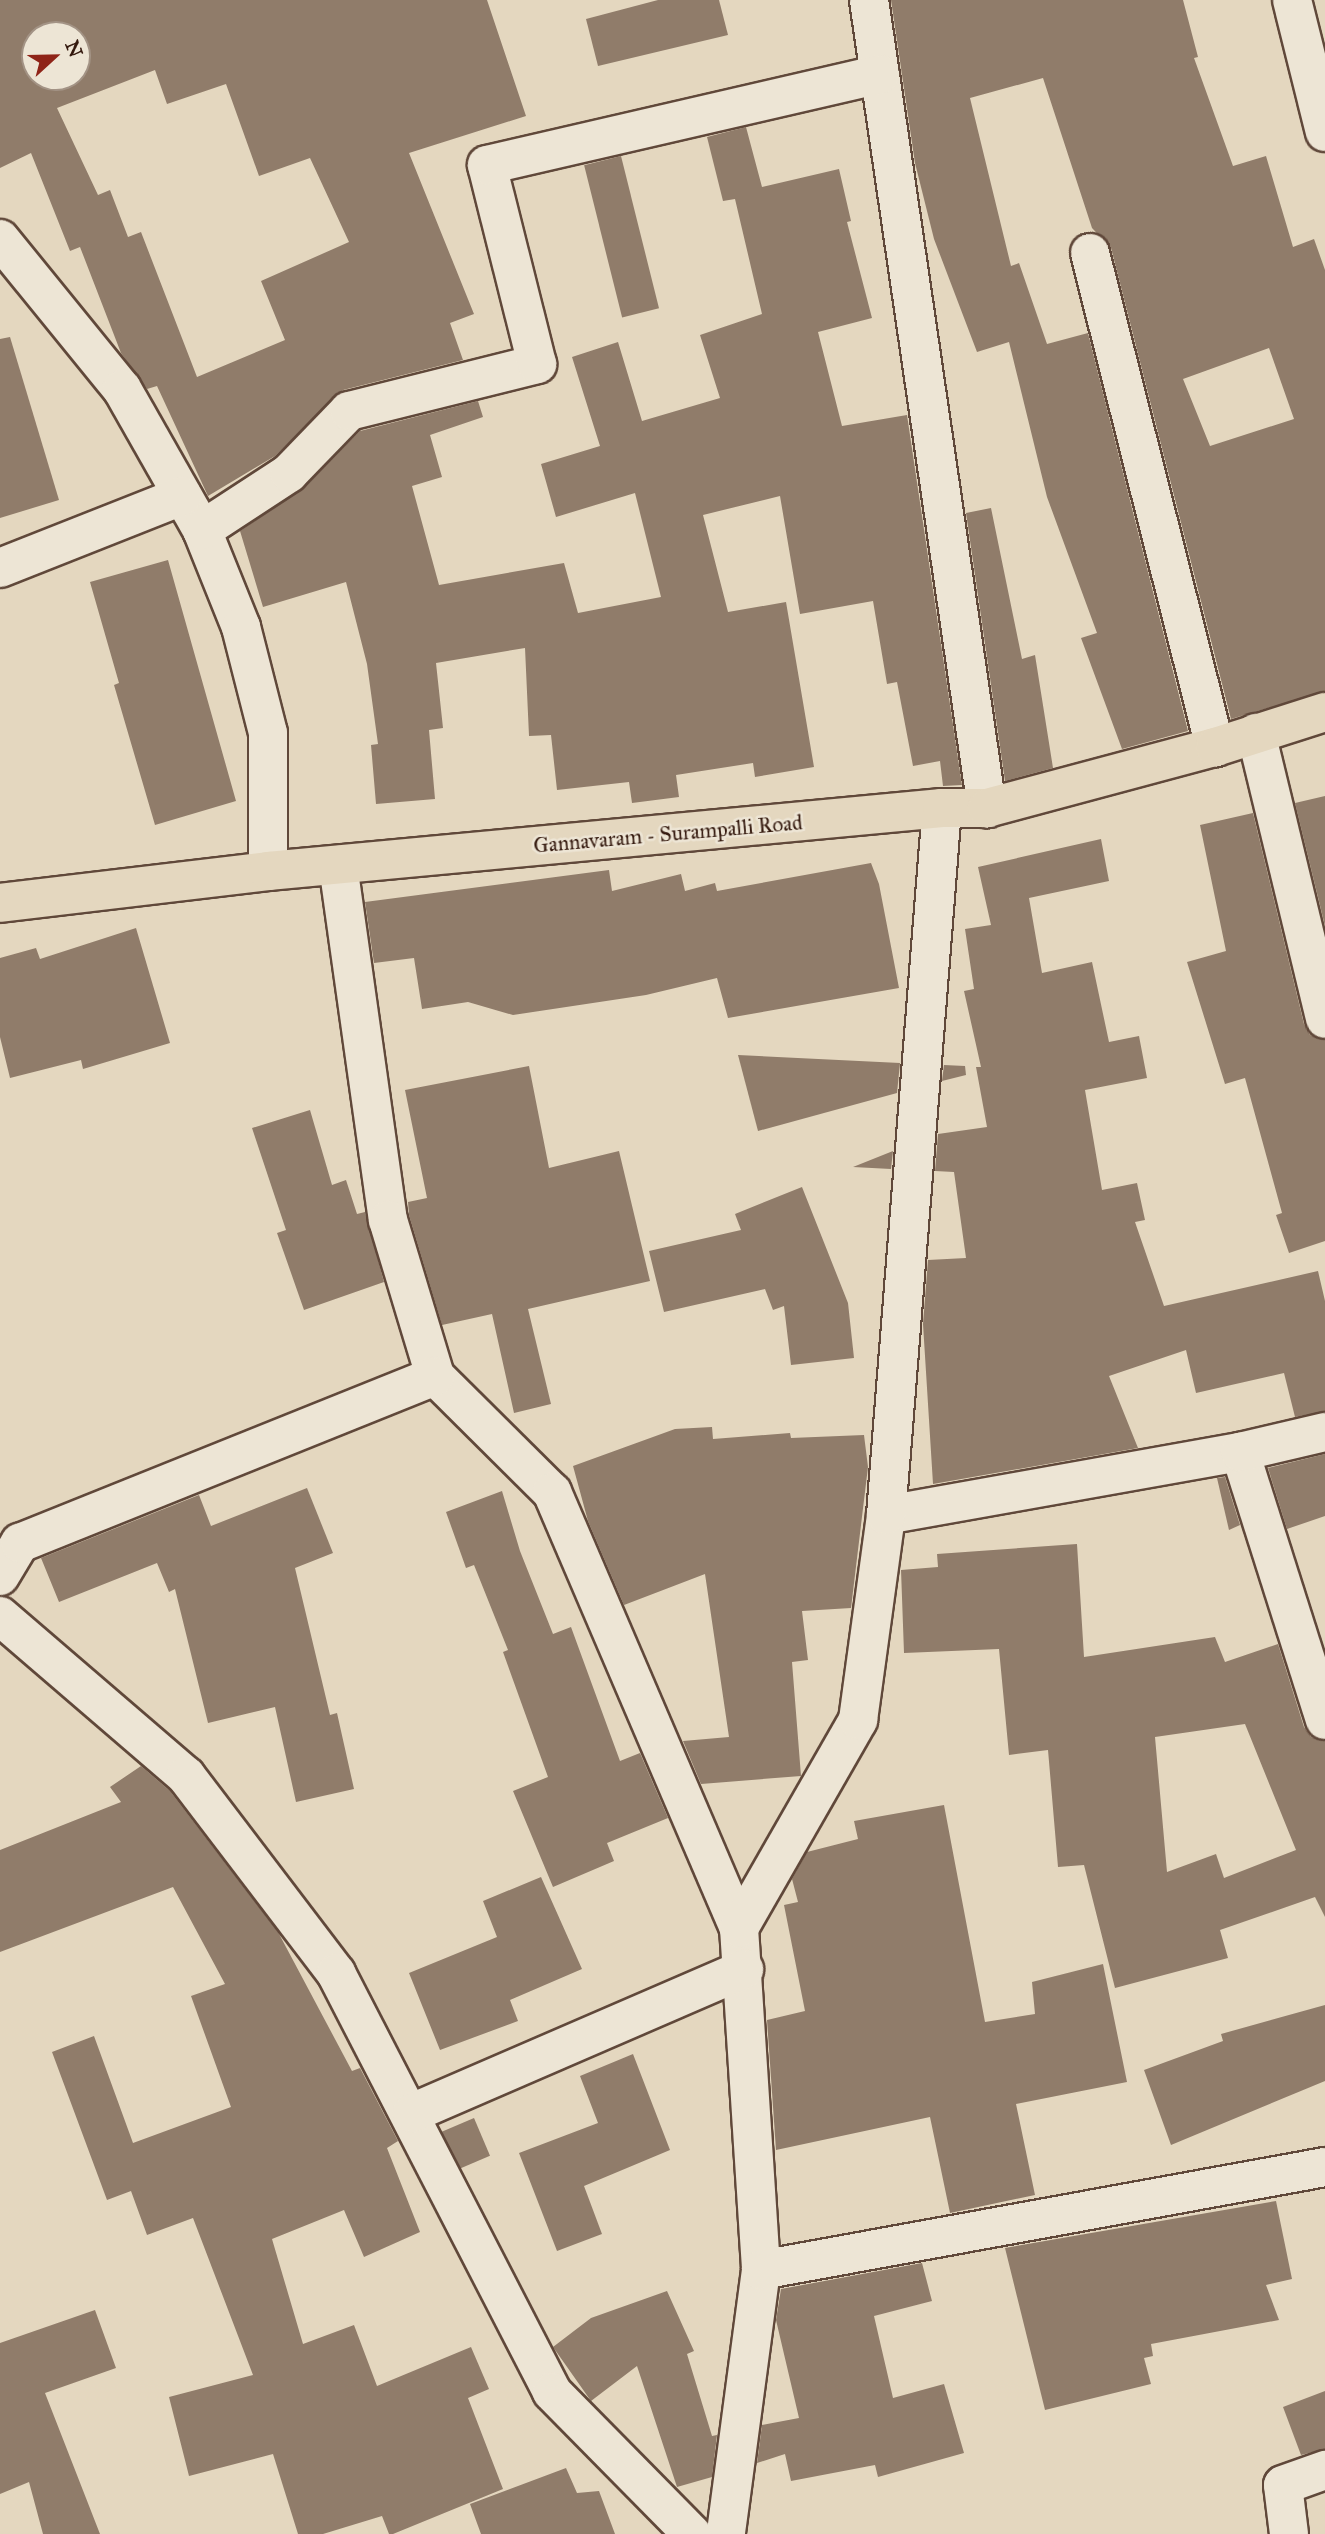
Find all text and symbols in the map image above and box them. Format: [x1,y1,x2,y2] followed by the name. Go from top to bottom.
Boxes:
[21,21,91,91] north arrow
[60,37,88,60] text: N
[532,810,804,858] street label: Gannavaram - Surampalli Road

